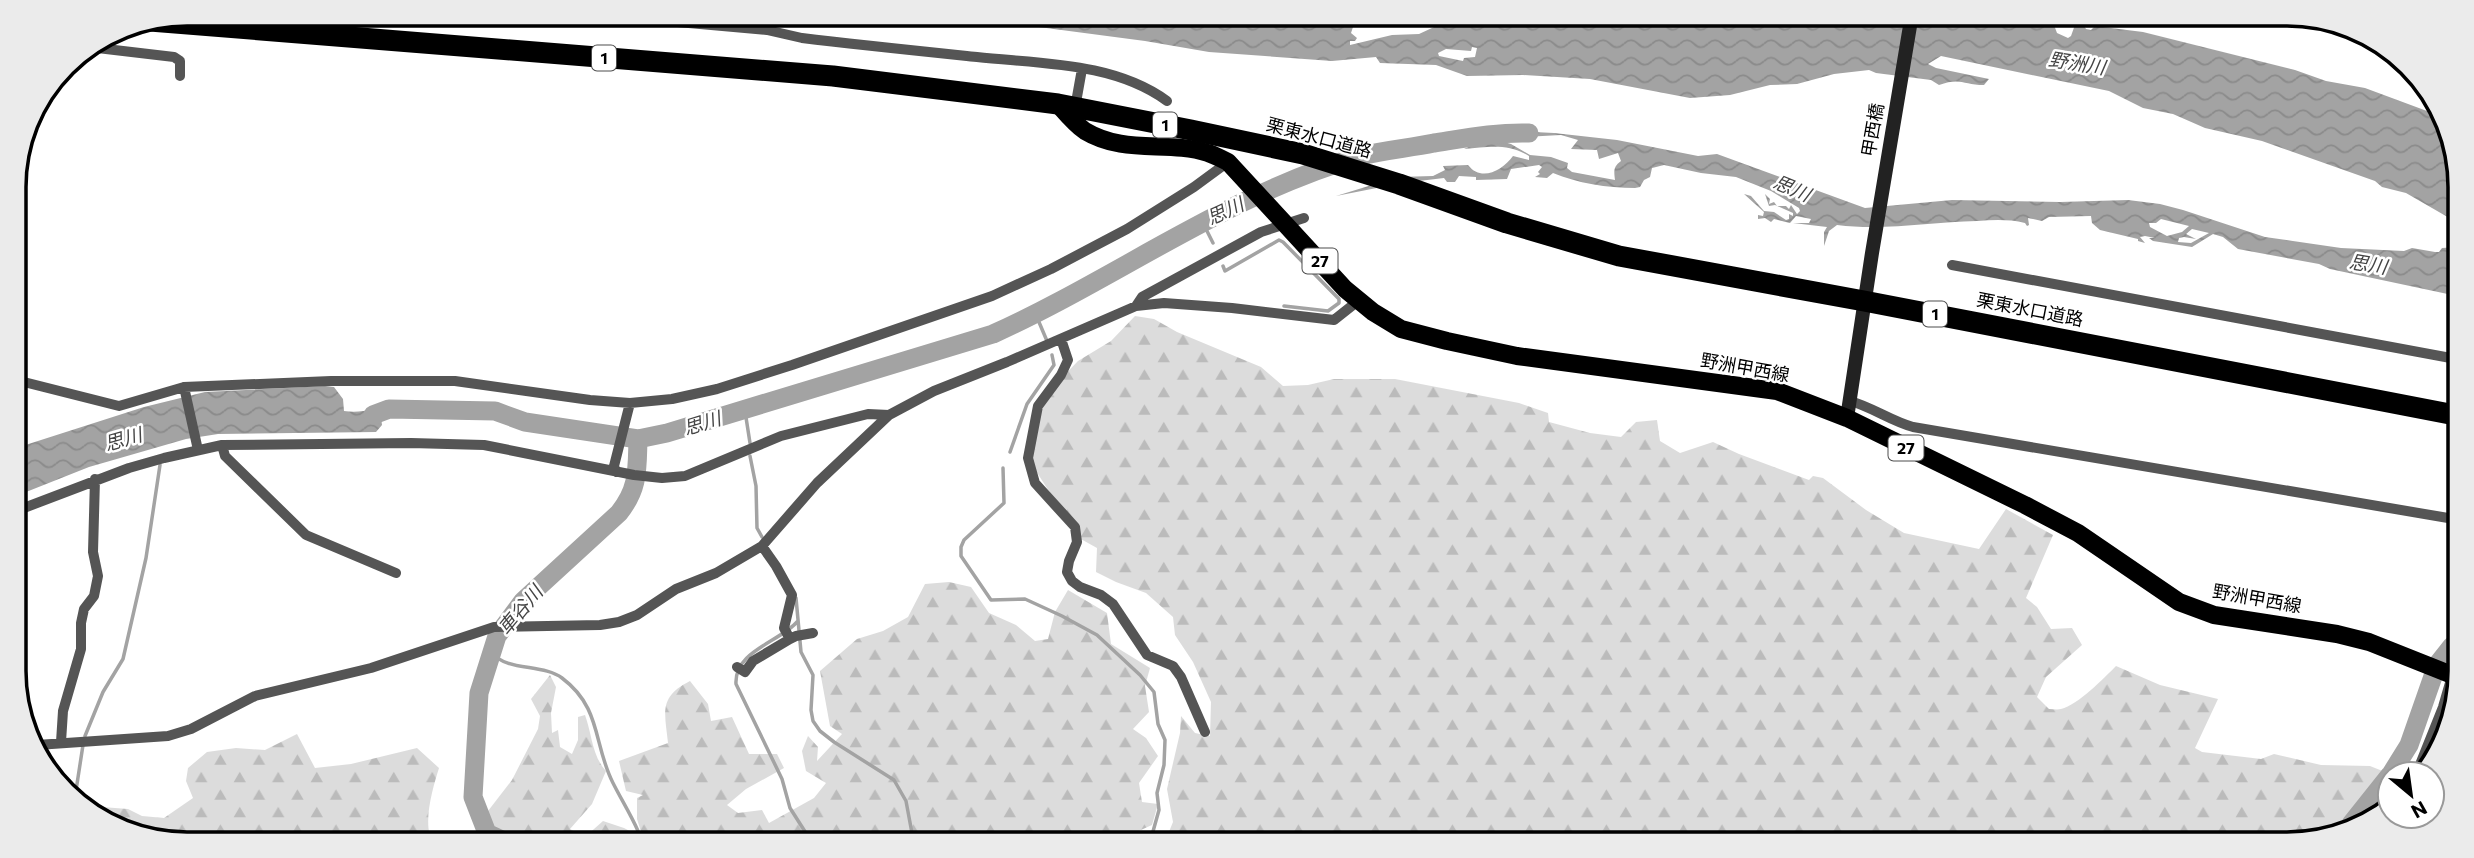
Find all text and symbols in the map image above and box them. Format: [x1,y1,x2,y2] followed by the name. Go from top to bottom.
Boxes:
[592,46,616,71] road number: 1
[2047,47,2109,79] water label: 野洲川
[1856,101,1888,158] street label: 甲西橋
[1264,112,1374,162] street label: 栗東水口道路
[1153,113,1177,138] road number: 1
[1770,170,1816,206] water label: 思川
[1203,191,1249,229] water label: 思川
[1302,248,1338,274] road number: 27
[2348,249,2391,278] water label: 思川
[1975,288,2085,330] street label: 栗東水口道路
[1923,302,1947,326] road number: 1
[1699,348,1791,386] street label: 野洲甲西線
[680,405,725,439] water label: 思川
[101,422,146,455] water label: 思川
[1888,436,1924,461] road number: 27
[492,579,548,639] water label: 車谷川
[2211,579,2303,617] street label: 野洲甲西線
[2376,760,2446,830] north arrow
[2408,797,2431,824] text: N

